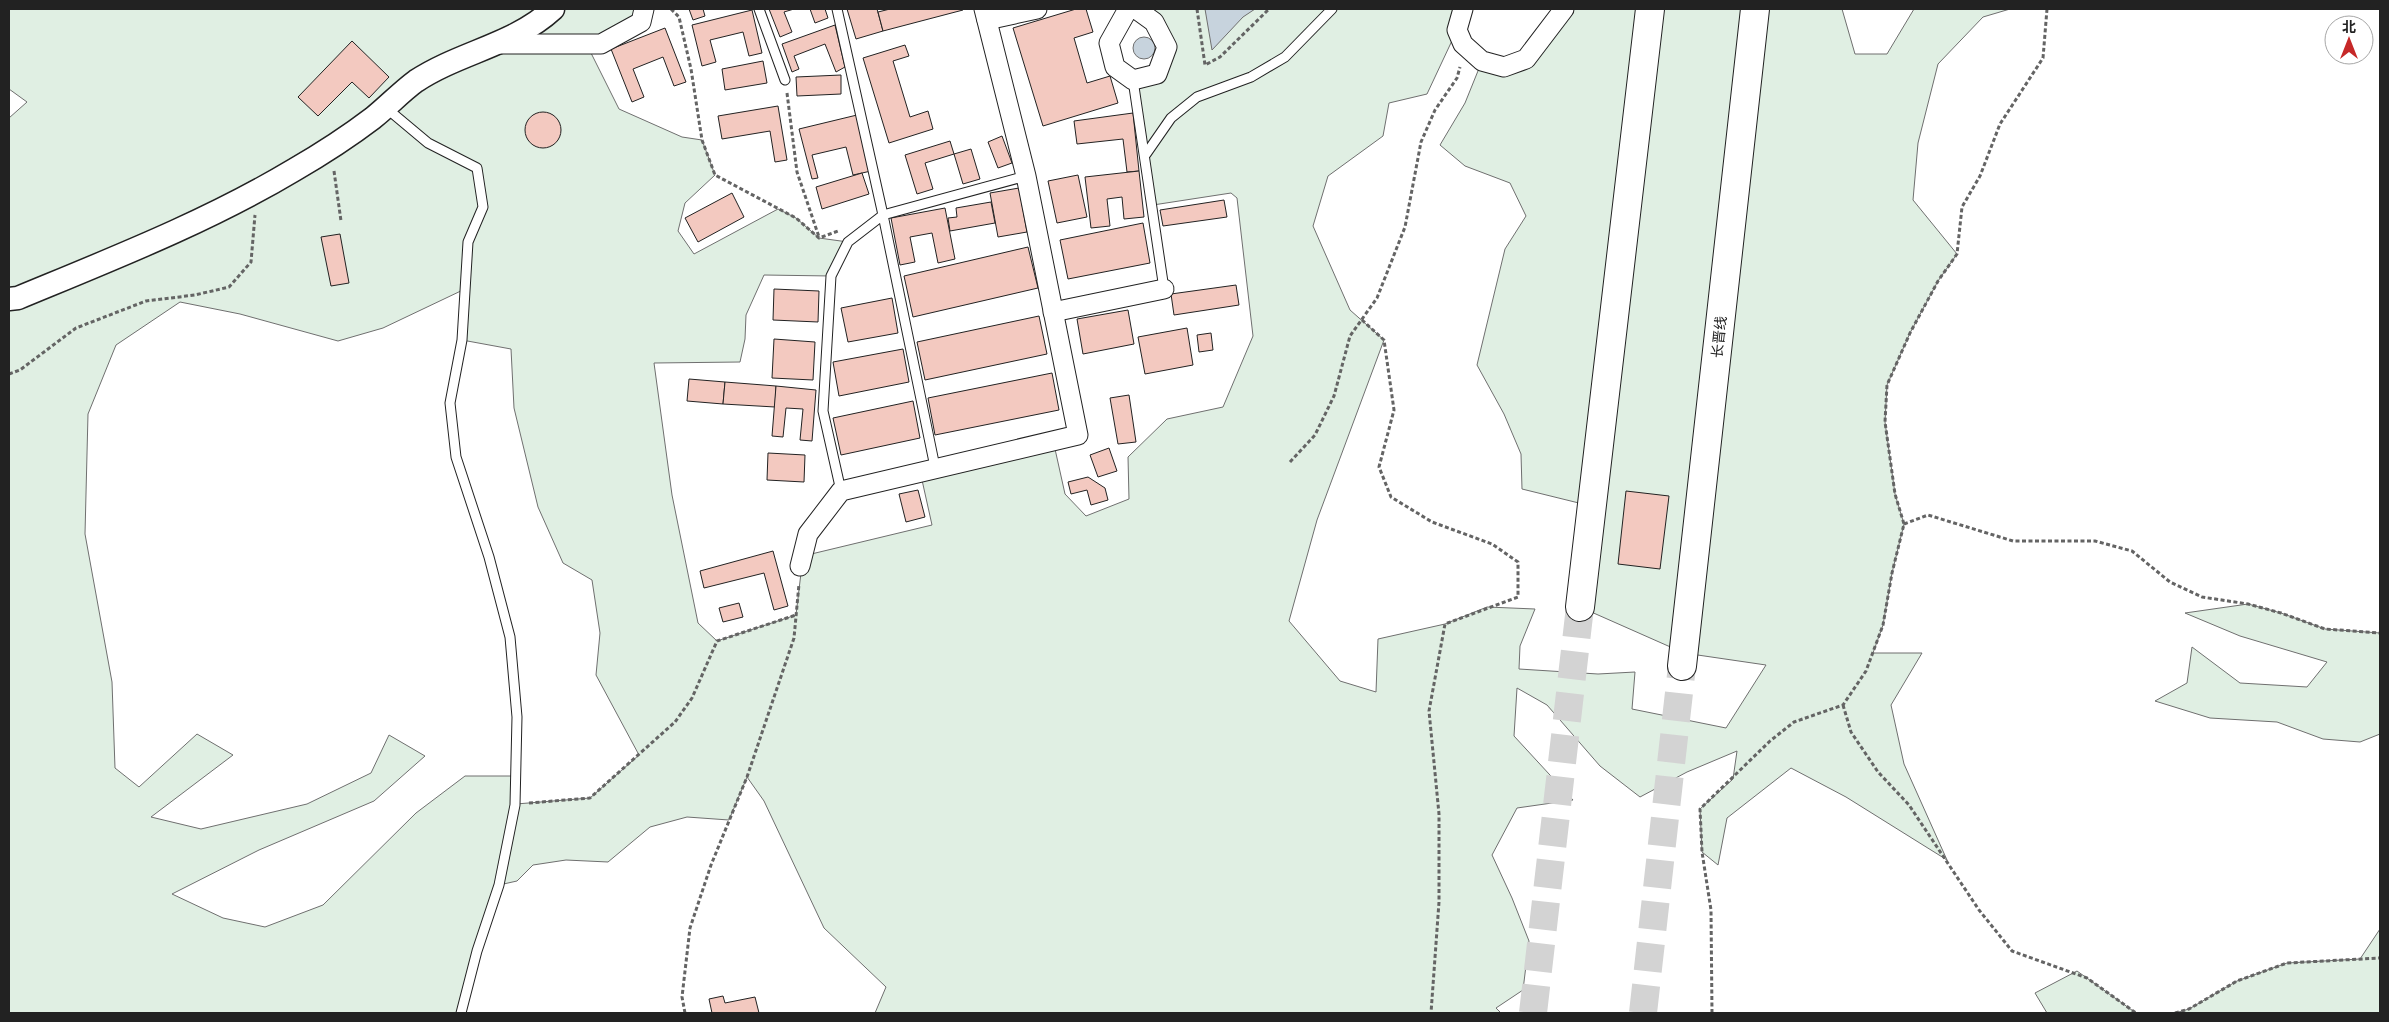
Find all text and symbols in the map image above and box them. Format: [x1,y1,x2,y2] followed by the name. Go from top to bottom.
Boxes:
[2324,15,2374,65] north arrow
[2342,18,2356,37] text: 北
[1708,315,1731,359] street label: 长晋线

